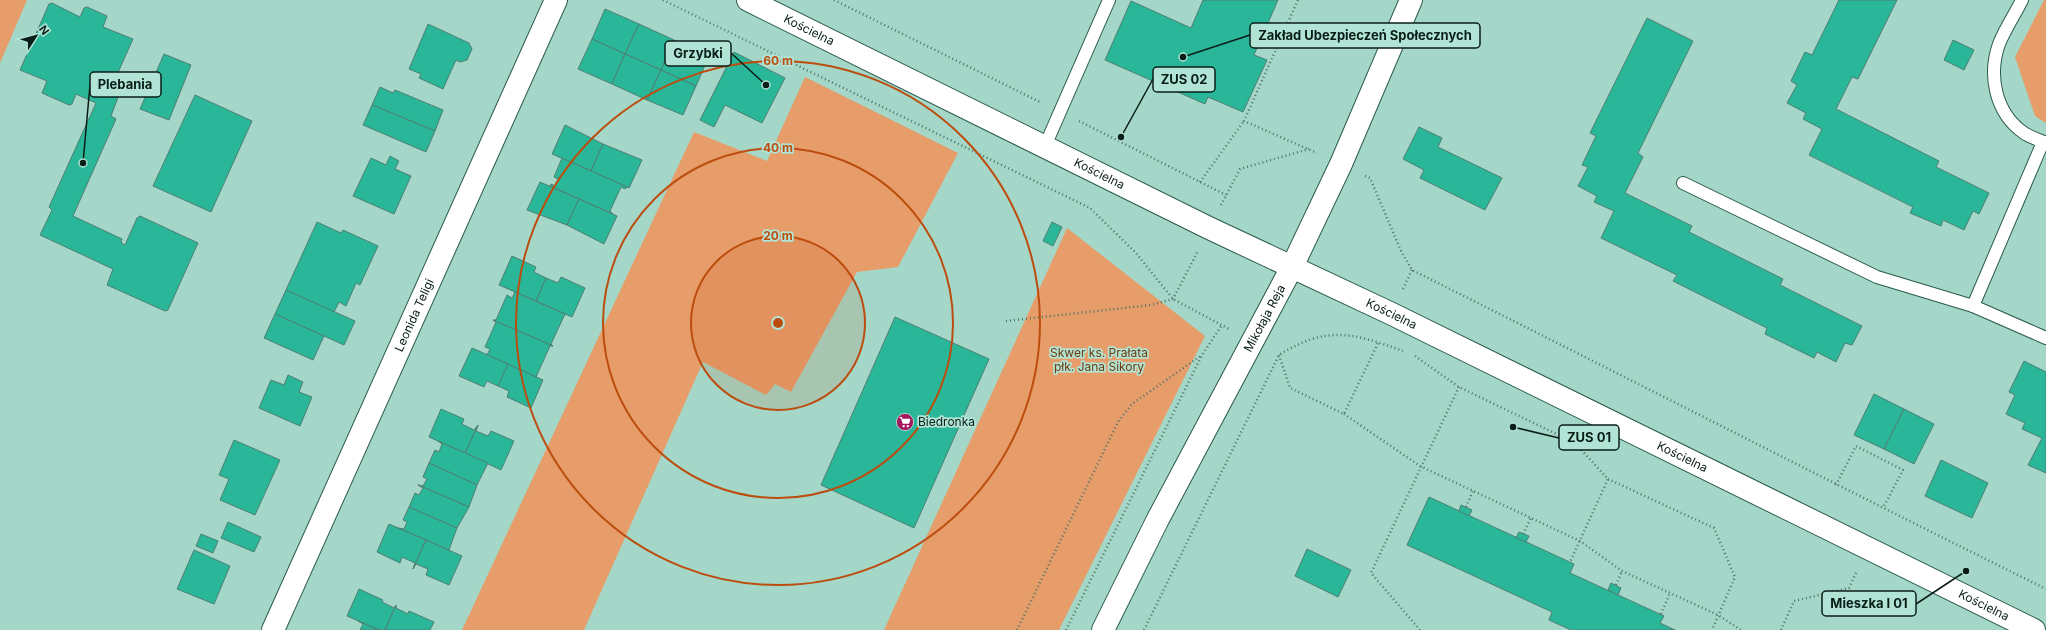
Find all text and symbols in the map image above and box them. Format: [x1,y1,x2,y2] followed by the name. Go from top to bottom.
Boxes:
[781,11,837,49] street label: Kościelna
[16,16,56,56] north arrow
[36,23,52,38] text: N
[1250,23,1480,48] callout: Zakład Ubezpieczeń Społecznych
[1258,27,1472,43] text: Zakład Ubezpieczeń Społecznych
[665,41,731,66] callout: Grzybki
[673,45,723,61] text: Grzybki
[763,53,793,68] text: 60 m
[1153,67,1215,92] callout: ZUS 02
[1161,71,1207,87] text: ZUS 02
[90,72,161,97] callout: Plebania
[98,76,152,92] text: Plebania
[763,140,793,155] text: 40 m
[1072,154,1127,192] street label: Kościelna
[763,228,793,243] text: 20 m
[391,276,437,354] street label: Leonida Teligi
[1240,282,1288,354] street label: Mikołaja Reja
[1364,295,1420,332] street label: Kościelna
[771,316,785,330] centre of rings
[1050,345,1148,374] park label: Skwer ks. Prałata płk. Jana Sikory
[895,412,915,432] supermarket icon: Biedronka
[918,414,975,429] place label: Biedronka
[1559,425,1619,450] callout: ZUS 01
[1567,429,1611,445] text: ZUS 01
[1655,438,1710,475] street label: Kościelna
[1956,586,2012,624] street label: Kościelna
[1822,591,1916,616] callout: Mieszka I 01
[1830,595,1908,611] text: Mieszka I 01

